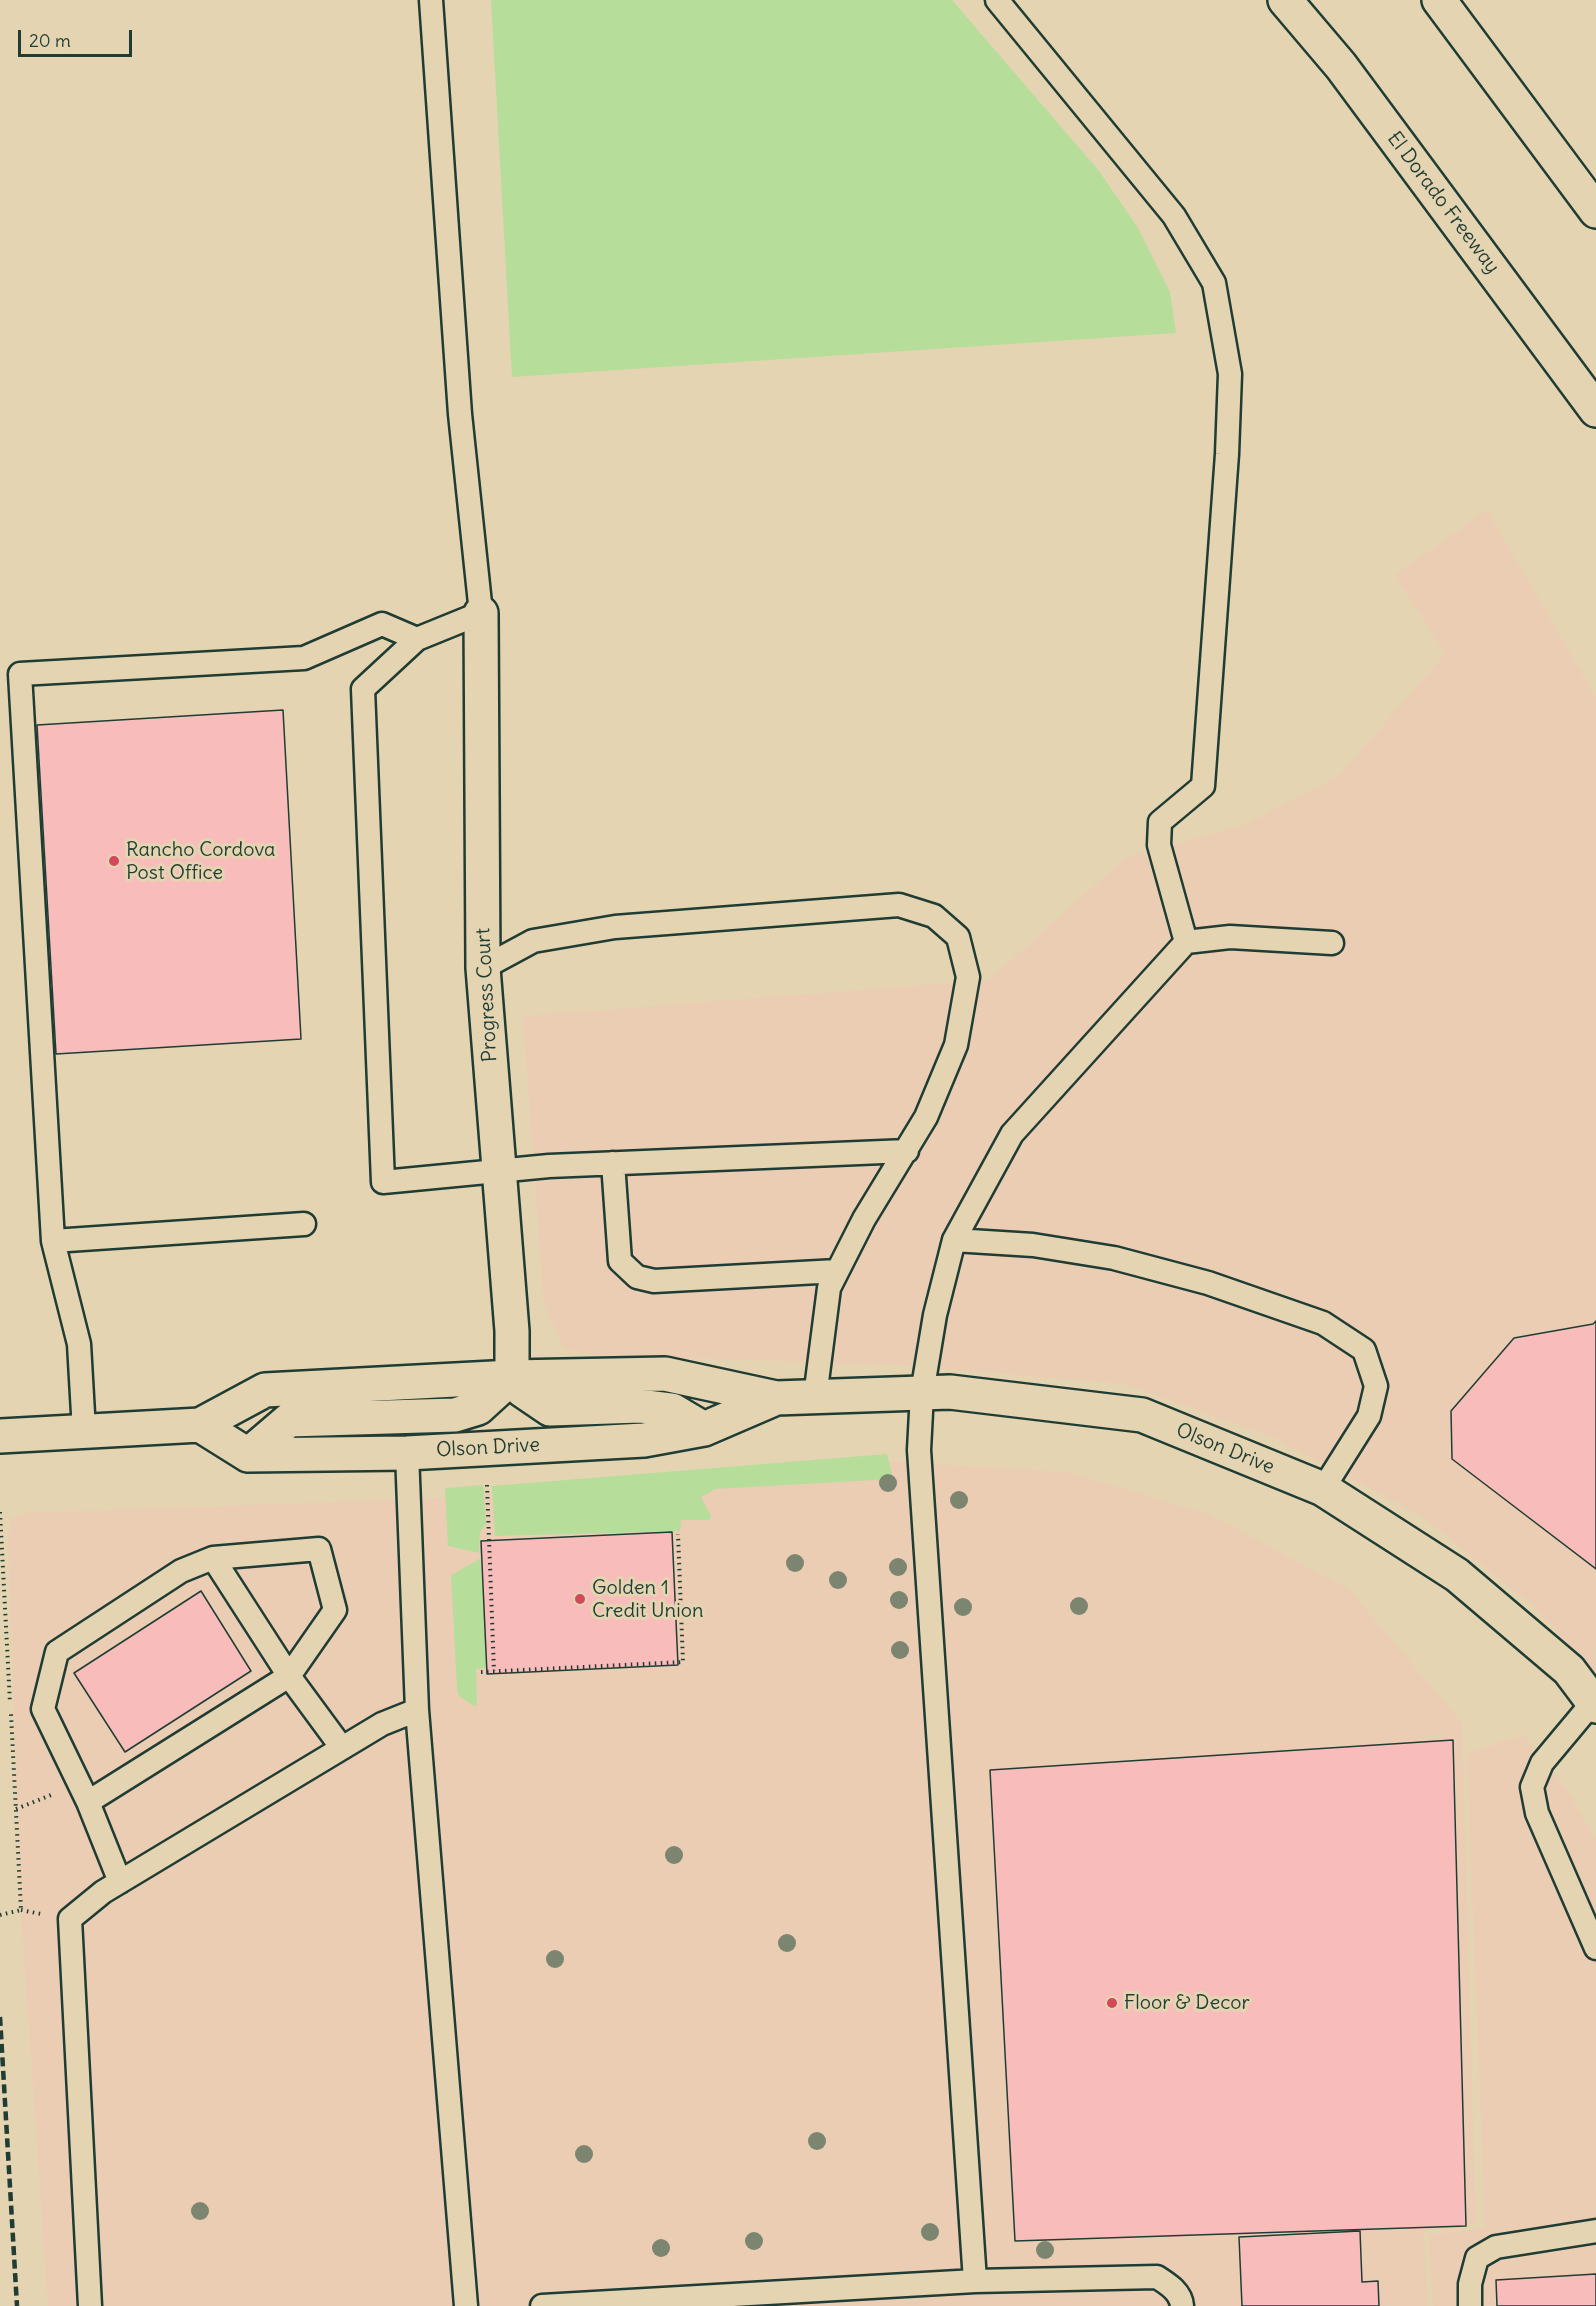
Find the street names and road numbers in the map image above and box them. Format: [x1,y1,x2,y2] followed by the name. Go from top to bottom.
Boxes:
[1382,127,1504,279] street label: El Dorado Freeway
[471,927,503,1063] street label: Progress Court
[1172,1418,1278,1480] street label: Olson Drive
[435,1433,541,1463] street label: Olson Drive

